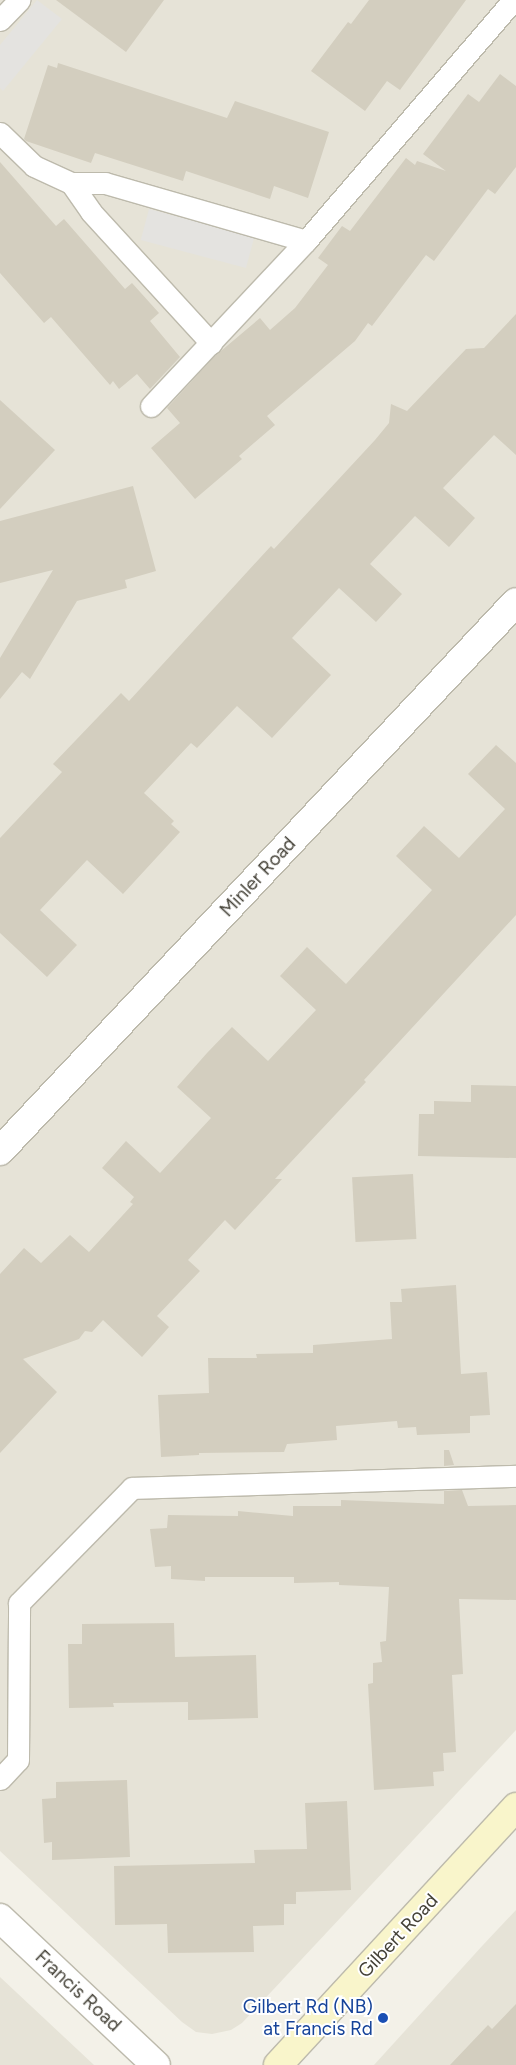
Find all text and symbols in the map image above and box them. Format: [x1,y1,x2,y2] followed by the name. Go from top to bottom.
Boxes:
[215,832,301,922] street label: Minler Road
[353,1889,443,1983] street label: Gilbert Road
[30,1946,126,2036] street label: Francis Road
[243,1996,373,2040] place label: Gilbert Rd (NB) at Francis Rd
[377,2012,389,2024] marker: Gilbert Rd (NB) at Francis Rd

